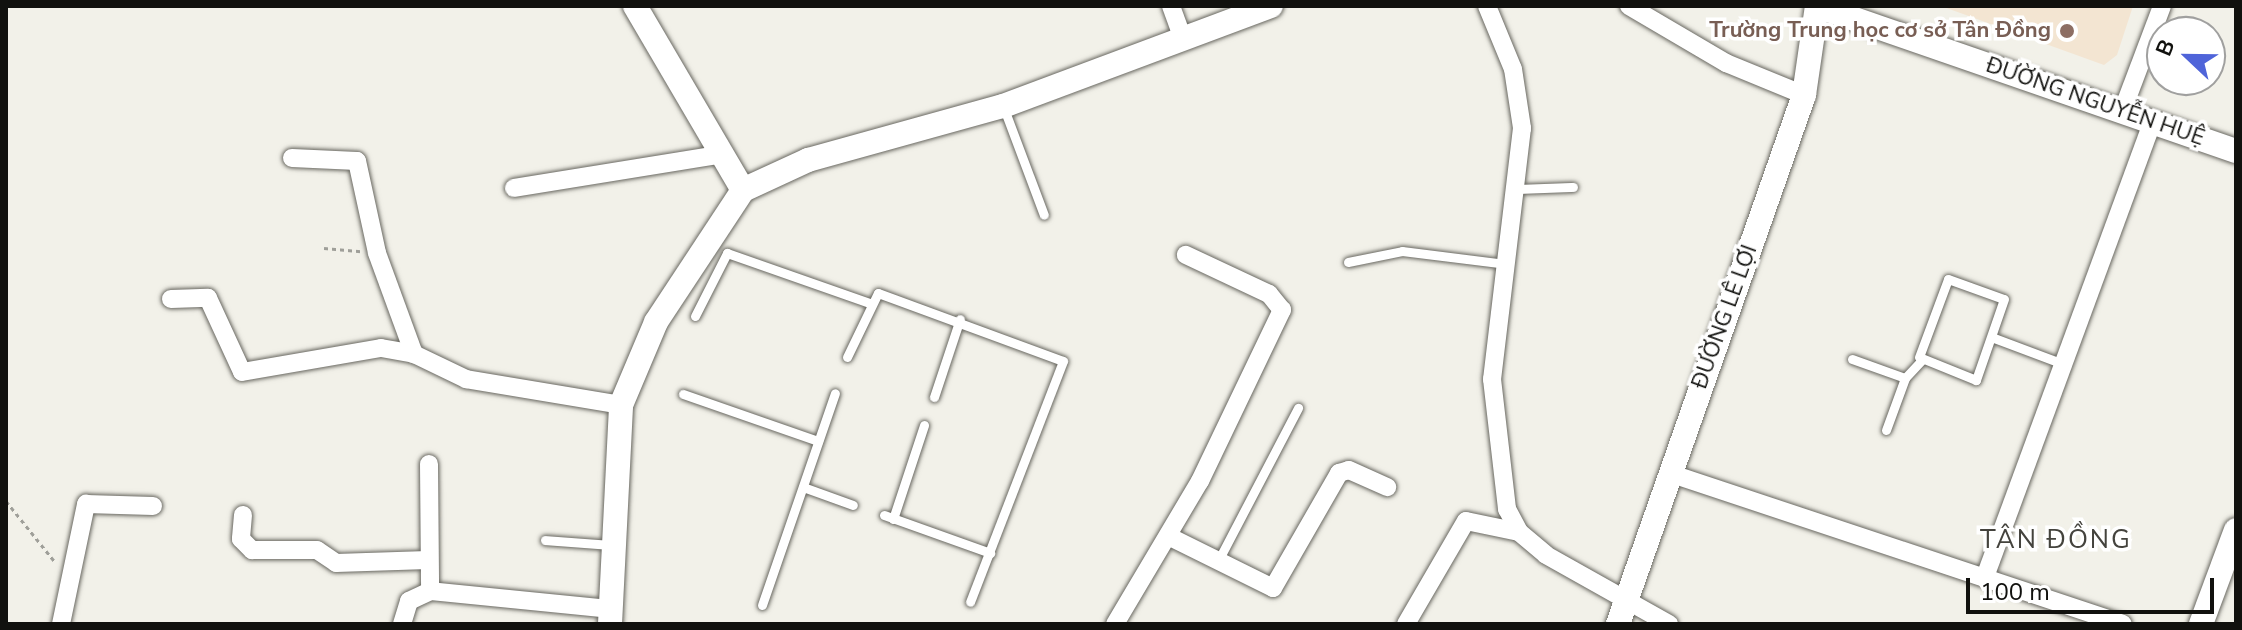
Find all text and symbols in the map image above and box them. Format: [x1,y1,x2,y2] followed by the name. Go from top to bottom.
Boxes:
[2146,16,2226,96] north arrow
[1709,18,2051,44] place label: Trường Trung học cơ sở Tân Đồng
[2058,22,2076,40] marker: Trường Trung học cơ sở Tân Đồng
[2149,35,2182,60] text: B
[1982,52,2208,152] street label: ĐƯỜNG NGUYỄN HUỆ
[1687,241,1763,393] street label: ĐƯỜNG LÊ LỢI
[1980,524,2132,556] district label: TÂN ĐỒNG
[1970,562,2218,612] scale bar
[1980,576,2050,608] text: 100 m

